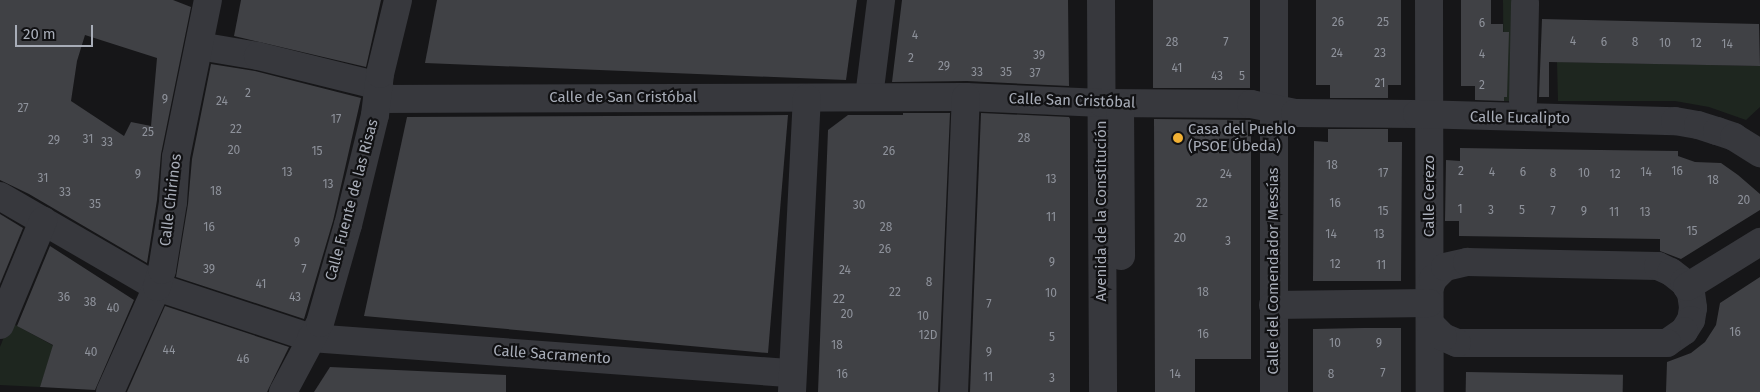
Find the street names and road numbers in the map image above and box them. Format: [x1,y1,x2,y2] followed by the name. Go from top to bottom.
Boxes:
[549,89,697,107] street label: Calle de San Cristóbal
[1008,90,1136,112] street label: Calle San Cristóbal
[1470,108,1570,128] street label: Calle Eucalipto
[322,117,382,283] street label: Calle Fuente de las Risas
[1093,120,1111,302] street label: Avenida de la Constitución
[156,153,186,247] street label: Calle Chirinos
[1421,155,1439,237] street label: Calle Cerezo
[1265,168,1283,374] street label: Calle del Comendador Messías
[493,342,611,368] street label: Calle Sacramento

